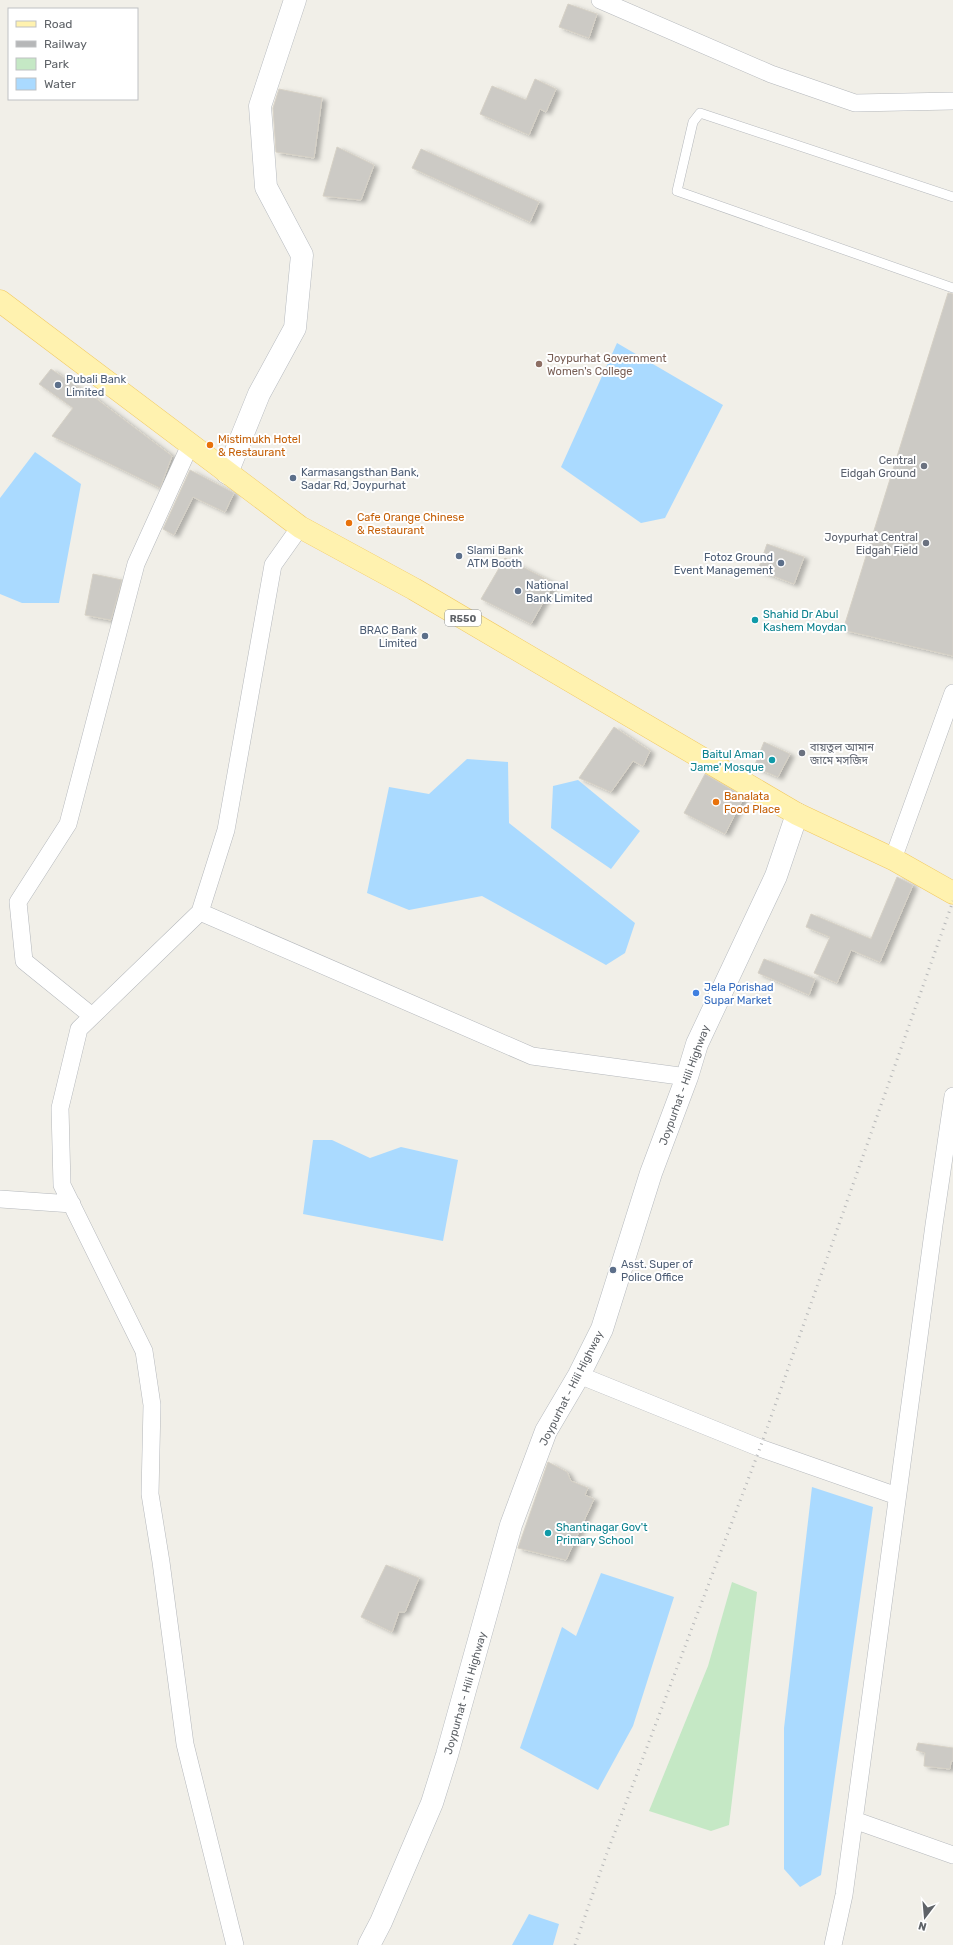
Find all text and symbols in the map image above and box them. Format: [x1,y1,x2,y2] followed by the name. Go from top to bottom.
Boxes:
[8,8,138,100] legend
[44,17,72,31] text: Road
[44,37,87,51] text: Railway
[44,57,70,71] text: Park
[44,77,76,91] text: Water
[547,352,667,378] place label: Joypurhat Government Women's College
[534,359,544,369] marker: Joypurhat Government Women's College
[66,373,126,399] place label: Pubali Bank Limited
[53,380,63,390] marker: Pubali Bank Limited
[218,433,301,459] place label: Mistimukh Hotel & Restaurant
[205,440,215,450] marker: Mistimukh Hotel & Restaurant
[840,454,916,480] place label: Central Eidgah Ground
[919,461,929,471] marker: Central Eidgah Ground
[301,466,419,492] place label: Karmasangsthan Bank, Sadar Rd, Joypurhat
[288,473,298,483] marker: Karmasangsthan Bank, Sadar Rd, Joypurhat
[357,511,464,537] place label: Cafe Orange Chinese & Restaurant
[344,518,354,528] marker: Cafe Orange Chinese & Restaurant
[825,531,918,557] place label: Joypurhat Central Eidgah Field
[921,538,931,548] marker: Joypurhat Central Eidgah Field
[467,544,524,570] place label: Slami Bank ATM Booth
[454,551,464,561] marker: Slami Bank ATM Booth
[674,551,774,577] place label: Fotoz Ground Event Management
[776,558,786,568] marker: Fotoz Ground Event Management
[526,579,593,605] place label: National Bank Limited
[513,586,523,596] marker: National Bank Limited
[763,608,847,634] place label: Shahid Dr Abul Kashem Moydan
[445,610,481,626] road number: R550
[750,615,760,625] marker: Shahid Dr Abul Kashem Moydan
[359,624,417,650] place label: BRAC Bank Limited
[420,631,430,641] marker: BRAC Bank Limited
[809,741,874,767] place label: বায়তুল আমান জামে মসজিদ
[690,748,764,774] place label: Baitul Aman Jame' Mosque
[797,748,807,758] marker: বায়তুল আমান জামে মসজিদ
[767,755,777,765] marker: Baitul Aman Jame' Mosque
[724,790,780,816] place label: Banalata Food Place
[711,797,721,807] marker: Banalata Food Place
[704,981,774,1007] place label: Jela Porishad Supar Market
[691,988,701,998] marker: Jela Porishad Supar Market
[657,1023,712,1147] street label: Joypurhat - Hili Highway
[621,1258,693,1284] place label: Asst. Super of Police Office
[608,1265,618,1275] marker: Asst. Super of Police Office
[537,1329,606,1448] street label: Joypurhat - Hili Highway
[556,1521,648,1547] place label: Shantinagar Gov't Primary School
[543,1528,553,1538] marker: Shantinagar Gov't Primary School
[442,1630,489,1756] street label: Joypurhat - Hili Highway
[905,1897,945,1937] north arrow
[917,1919,928,1933] text: N

